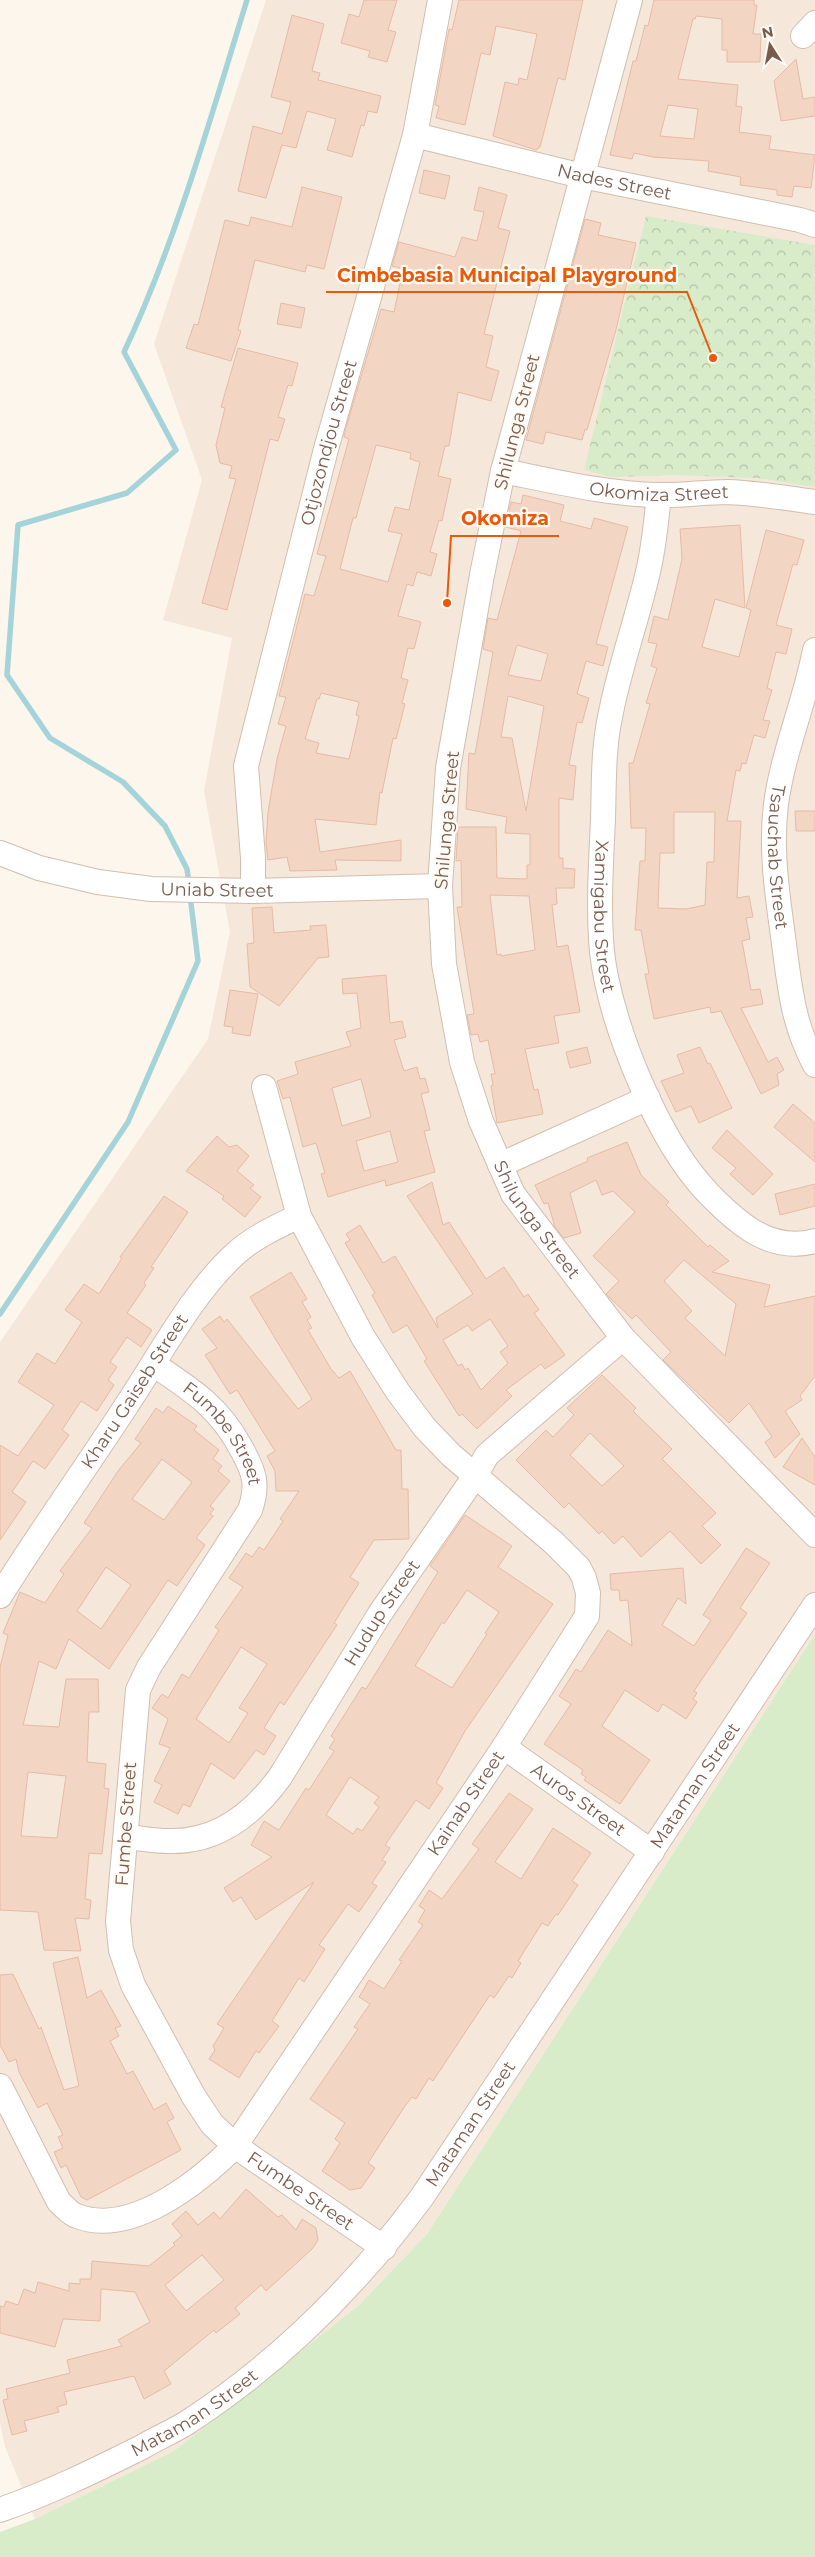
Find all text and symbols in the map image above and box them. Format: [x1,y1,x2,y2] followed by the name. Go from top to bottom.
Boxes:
[745,20,795,70] north arrow
[760,22,775,42] text: N
[555,159,674,205] street label: Nades Street
[326,258,687,292] callout: Cimbebasia Municipal Playground
[337,264,677,287] text: Cimbebasia Municipal Playground
[489,352,545,492] street label: Shilunga Street
[296,357,362,528] street label: Otjozondjou Street
[588,477,729,506] street label: Okomiza Street
[451,502,559,536] callout: Okomiza
[461,507,549,530] text: Okomiza
[430,750,464,890] street label: Shilunga Street
[763,783,793,931] street label: Tsauchab Street
[589,840,620,995] street label: Xamigabu Street
[160,878,274,902] street label: Uniab Street
[489,1157,585,1283] street label: Shilunga Street
[76,1310,193,1473] street label: Kharu Gaiseb Street
[178,1377,266,1486] street label: Fumbe Street
[339,1556,425,1670] street label: Hudup Street
[645,1718,745,1853] street label: Mataman Street
[423,1746,509,1860] street label: Kainab Street
[527,1759,630,1841] street label: Auros Street
[111,1761,141,1887] street label: Fumbe Street
[421,2057,520,2191] street label: Mataman Street
[243,2147,358,2235] street label: Fumbe Street
[128,2364,262,2462] street label: Mataman Street

